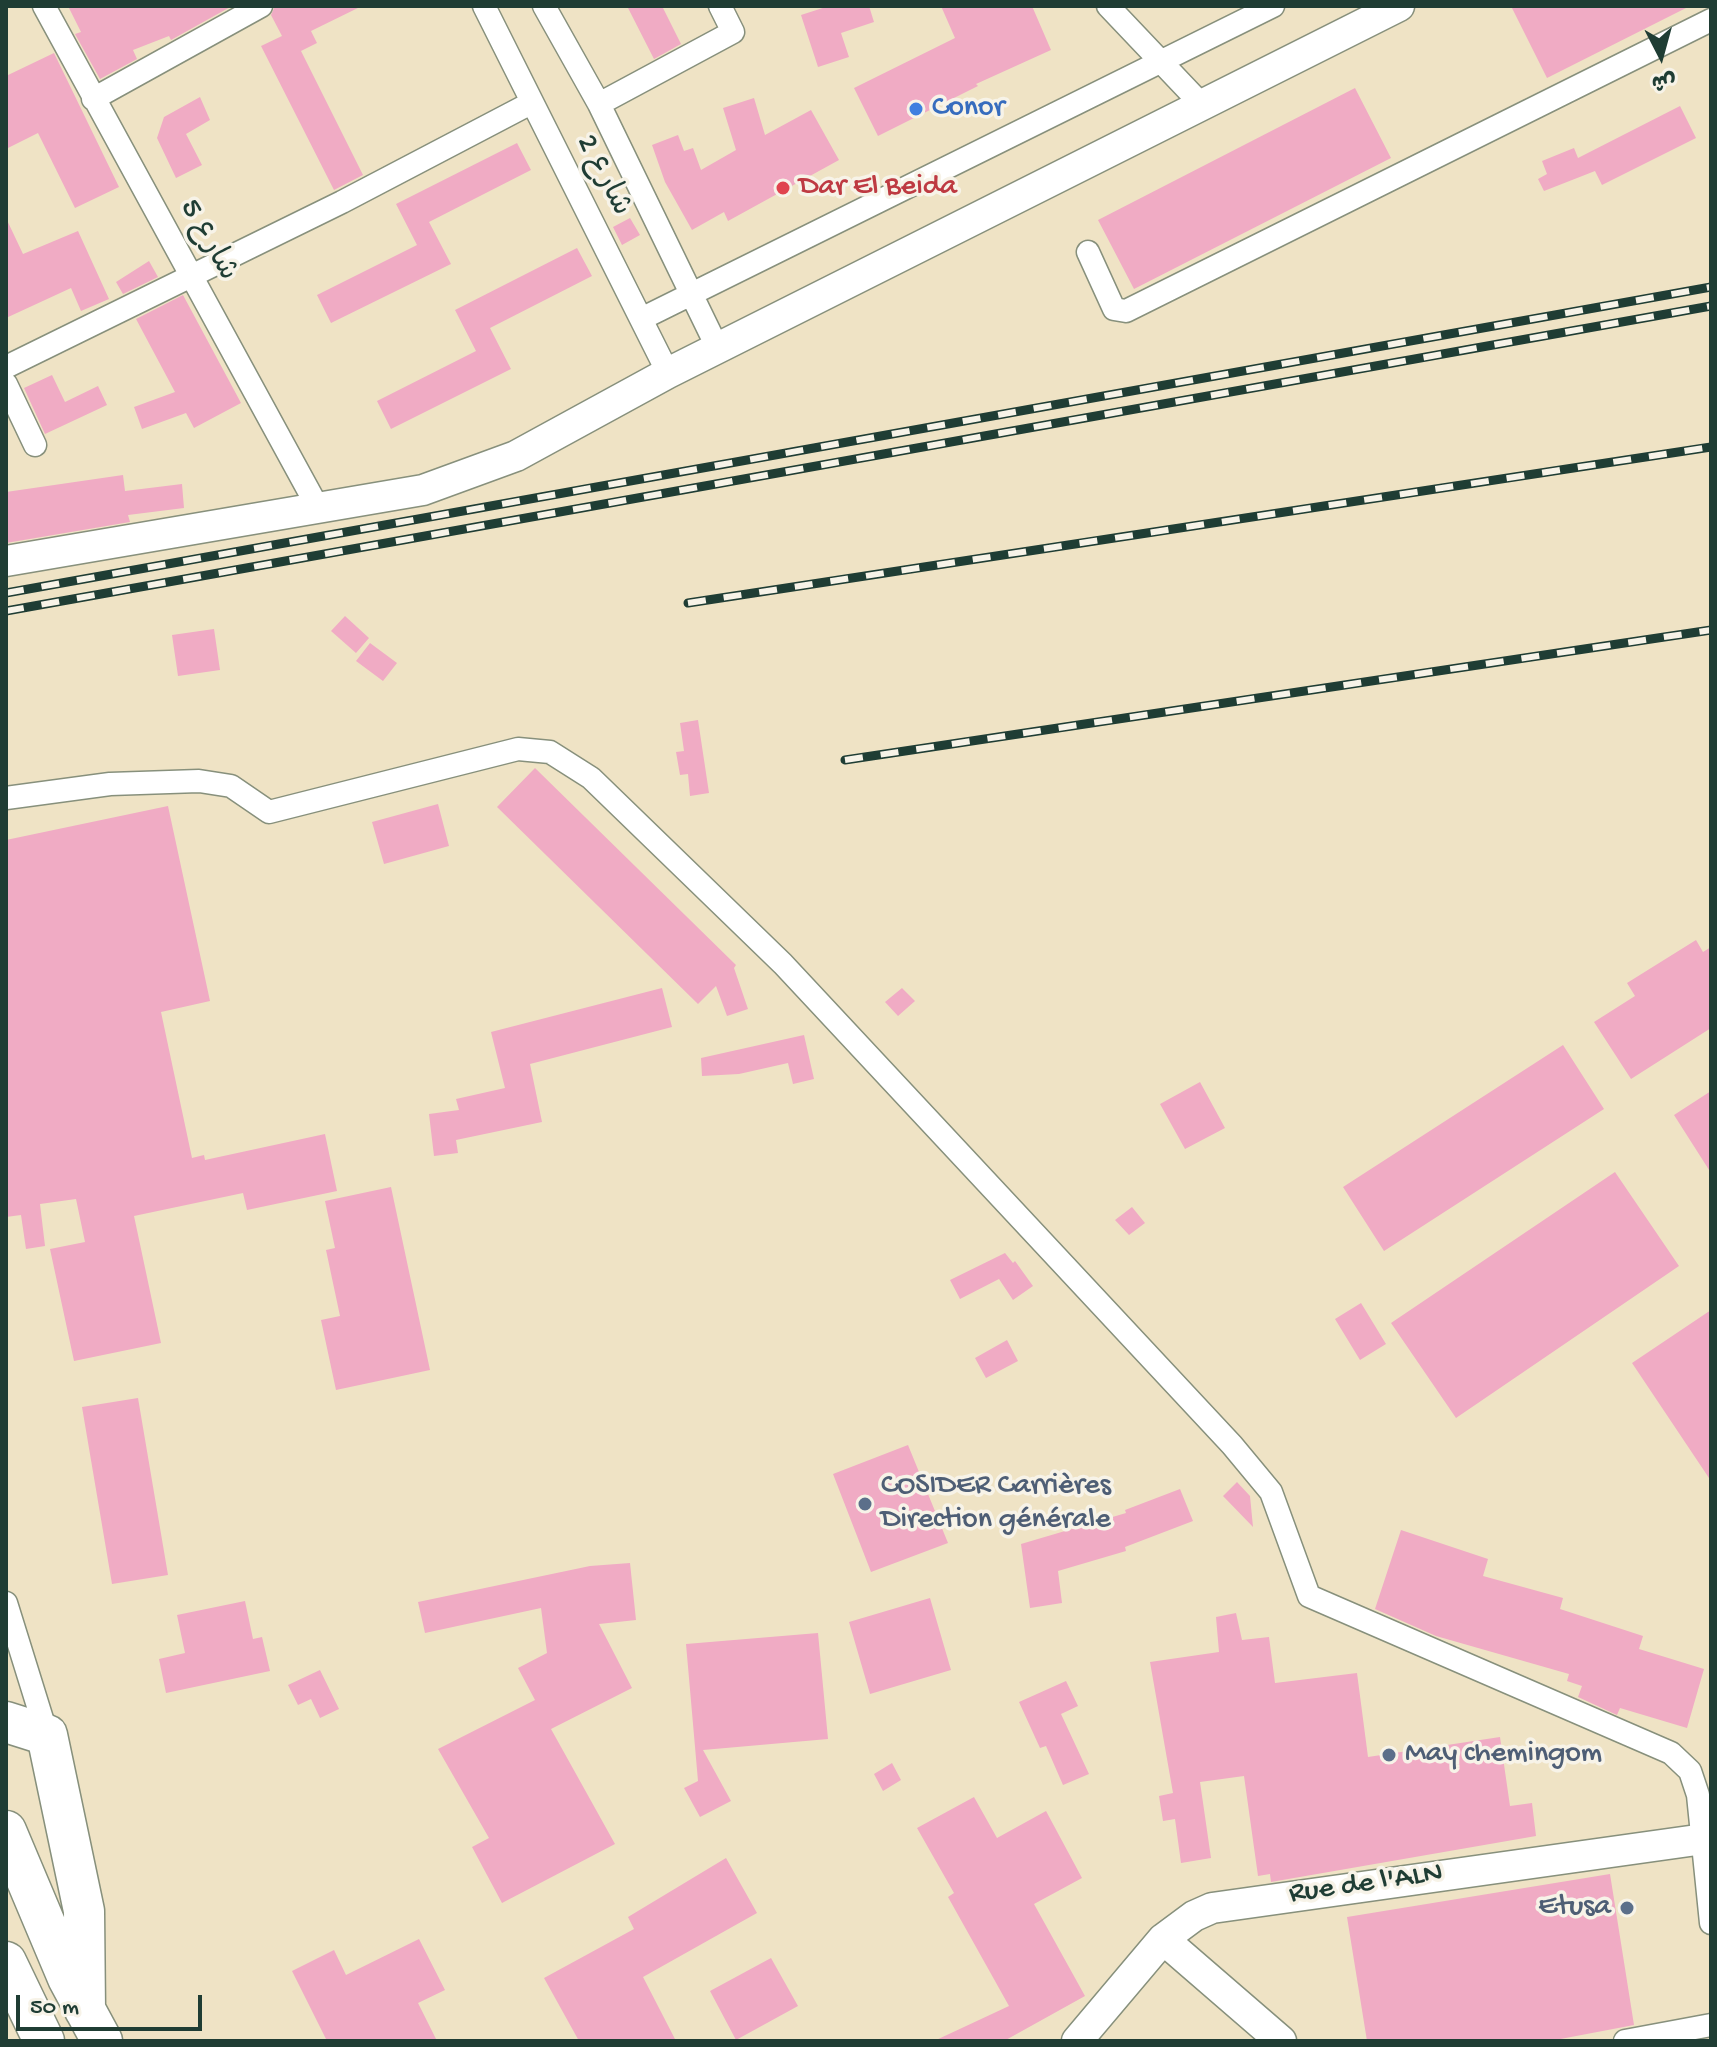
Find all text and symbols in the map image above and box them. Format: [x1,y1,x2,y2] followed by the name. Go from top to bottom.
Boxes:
[1621,16,1701,96] north arrow
[1650,66,1677,94] text: ش
[932,91,1004,127] place label: Conor
[907,100,925,118] marker: Conor
[566,129,638,223] street label: شارع 2
[799,170,957,206] place label: Dar El Beida
[774,179,792,197] marker: Dar El Beida
[170,194,244,288] street label: شارع 5
[881,1469,1111,1540] place label: COSIDER Carrières Direction générale
[856,1495,874,1513] marker: COSIDER Carrières Direction générale
[1405,1737,1602,1773] place label: May chemingom
[1380,1746,1398,1764] marker: May chemingom
[1287,1856,1445,1914] street label: Rue de l'ALN
[1538,1890,1611,1926] place label: Etusa
[1618,1899,1636,1917] marker: Etusa
[20,1979,206,2029] scale bar
[30,1994,79,2023] text: 50 m

